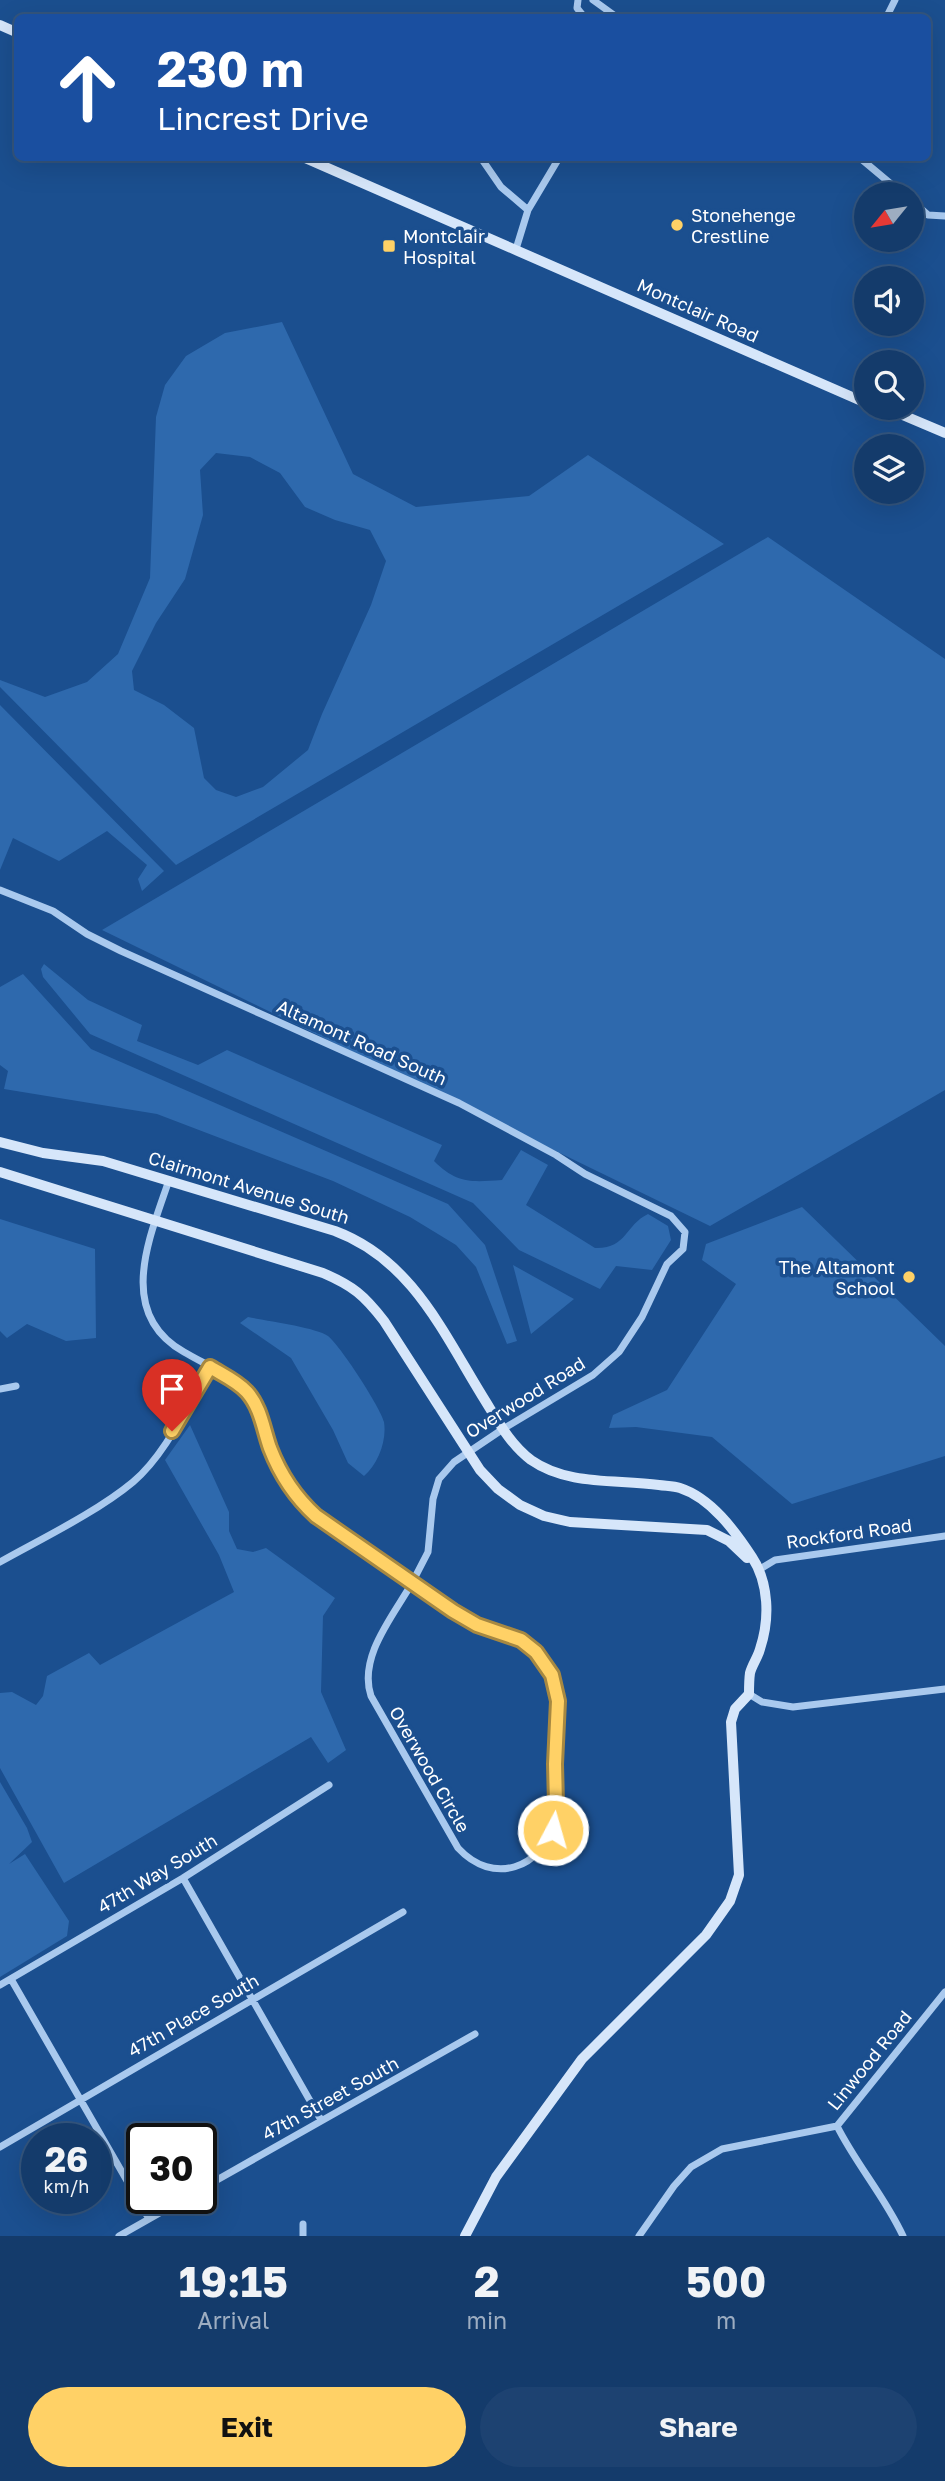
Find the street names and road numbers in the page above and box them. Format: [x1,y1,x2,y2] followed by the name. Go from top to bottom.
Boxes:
[634,273,762,347] street label: Montclair Road
[274,995,450,1089] street label: Altamont Road South
[146,1146,352,1228] street label: Clairmont Avenue South
[461,1351,589,1443] street label: Overwood Road
[785,1513,913,1553] street label: Rockford Road
[385,1702,475,1836] street label: Overwood Circle
[93,1829,221,1917] street label: 47th Way South
[124,1969,262,2061] street label: 47th Place South
[822,2006,916,2114] street label: Linwood Road
[258,2051,402,2145] street label: 47th Street South

